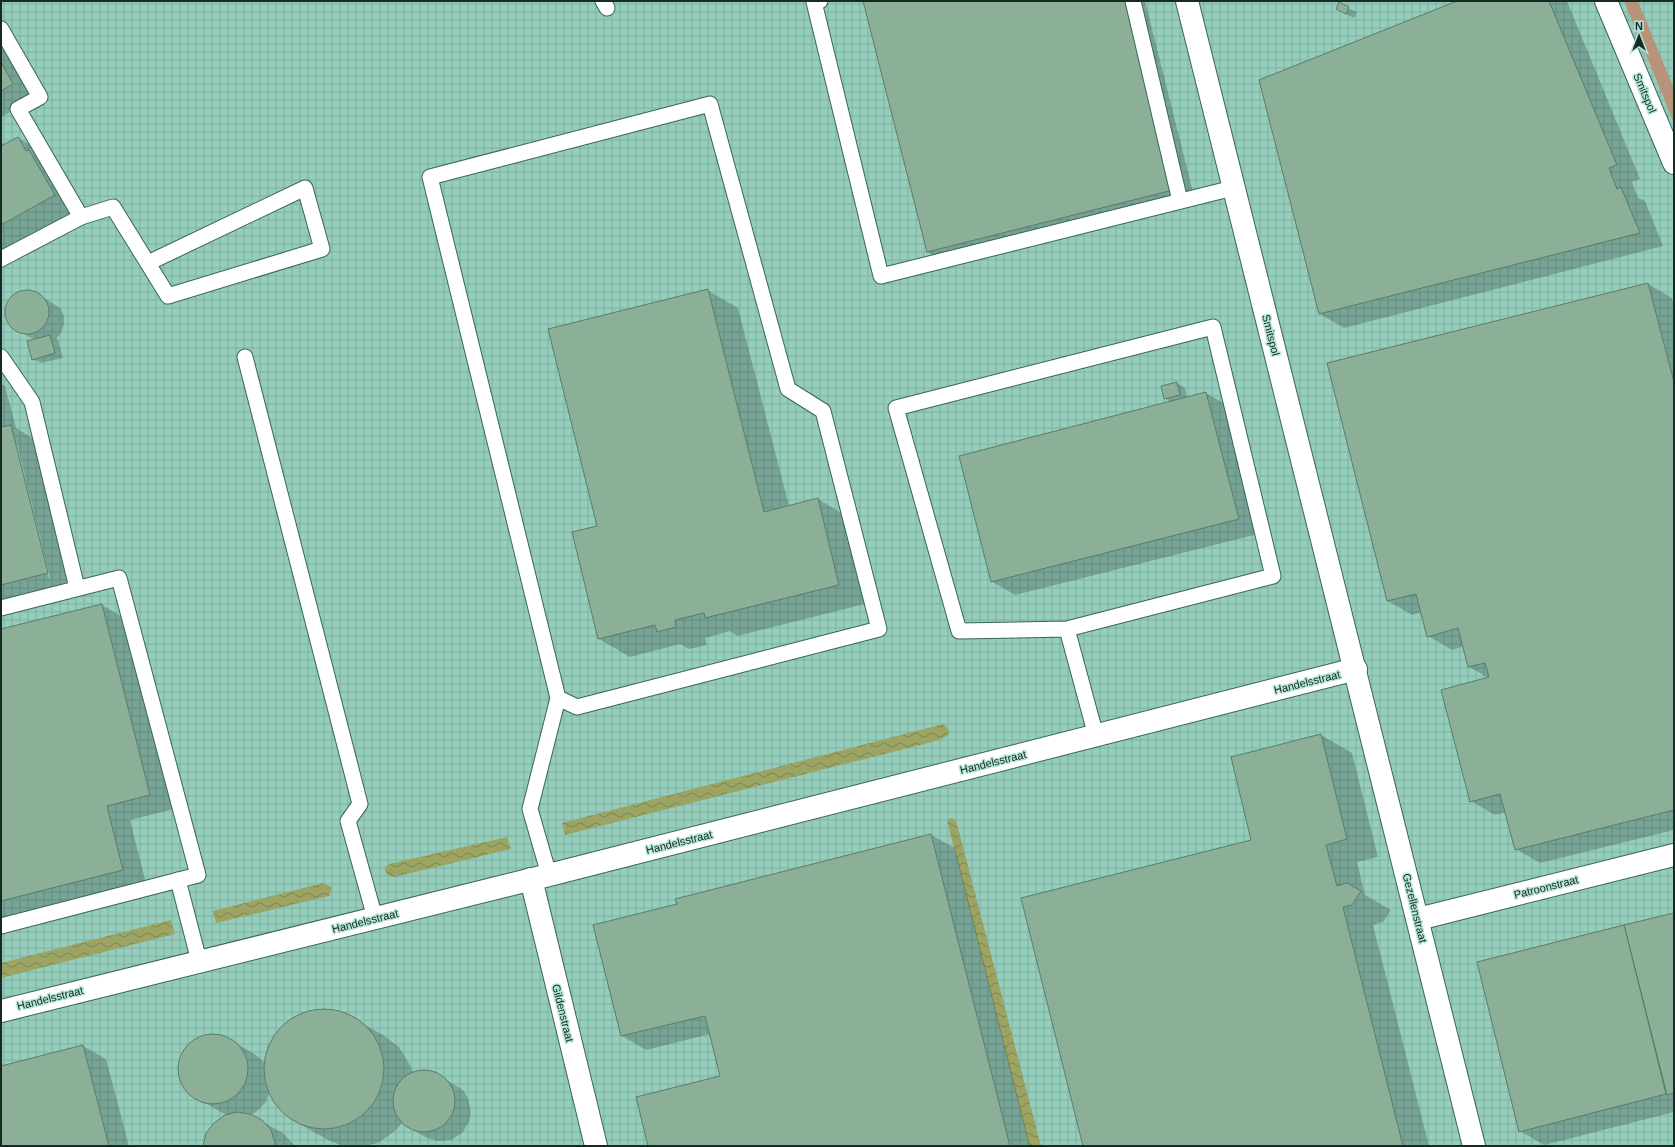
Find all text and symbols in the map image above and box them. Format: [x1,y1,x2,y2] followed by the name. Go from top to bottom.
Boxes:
[1619,16,1659,56] north arrow
[1635,20,1643,32] text: N
[1631,71,1659,115] street label: Smitspol
[1260,313,1282,357] street label: Smitspol
[1273,668,1341,696] street label: Handelsstraat
[959,748,1027,776] street label: Handelsstraat
[645,828,713,856] street label: Handelsstraat
[1401,872,1429,944] street label: Gezellenstraat
[1513,873,1579,901] street label: Patroonstraat
[331,907,399,935] street label: Handelsstraat
[550,983,576,1043] street label: Gildenstraat
[16,984,84,1012] street label: Handelsstraat

